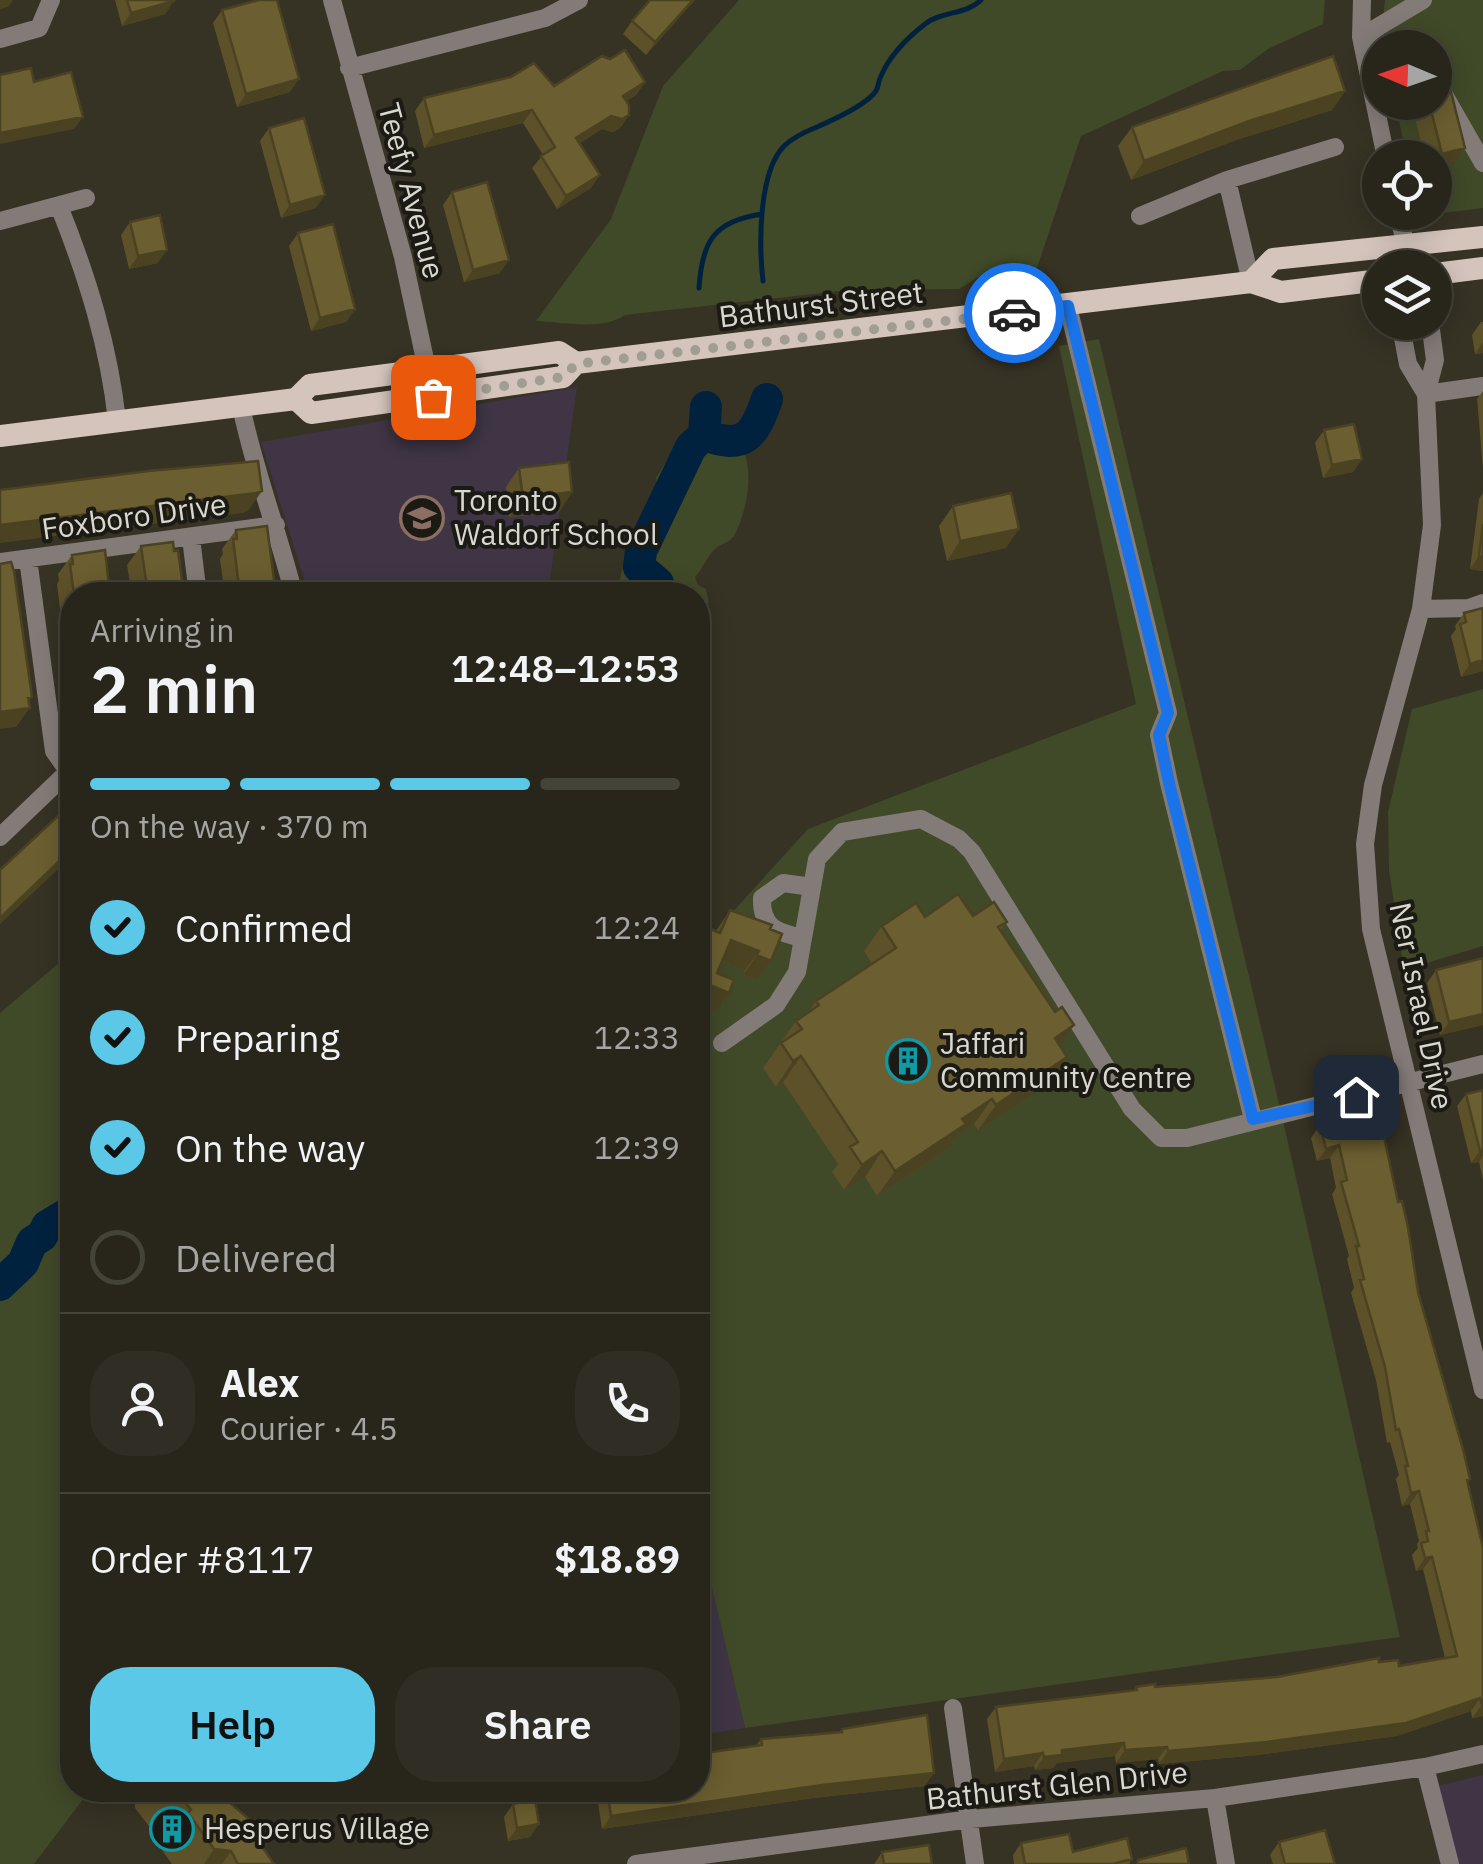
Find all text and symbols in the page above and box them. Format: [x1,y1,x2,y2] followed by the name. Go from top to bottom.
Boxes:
[1362,30,1452,120] north arrow
[1362,30,1452,340] map controls
[370,98,455,283] street label: Teefy Avenue
[1362,140,1452,230] button: locate
[1362,250,1452,340] button: layers
[964,263,1064,363] courier
[716,272,925,335] street label: Bathurst Street
[987,286,1042,341] icon: car
[391,355,476,440] pin
[406,370,461,425] icon: bag
[454,480,658,553] place label: Toronto Waldorf School
[39,483,229,548] street label: Foxboro Drive
[399,495,445,541] school or university icon: Toronto Waldorf School
[90,609,235,651] text: Arriving in
[451,643,680,692] text: 12:48–12:53
[90,646,258,731] text: 2 min
[90,805,369,847] text: On the way · 370 m
[1381,899,1463,1113] street label: Ner Israel Drive
[90,900,145,955] icon: check
[175,903,353,952] text: Confirmed
[594,906,680,948] text: 12:24
[90,1010,145,1065] icon: check
[175,1013,340,1062] text: Preparing
[594,1016,680,1058] text: 12:33
[940,1023,1192,1096] place label: Jaffari Community Centre
[885,1038,931,1084] building icon: Jaffari Community Centre
[1314,1055,1399,1140] pin
[1329,1070,1384,1125] icon: home
[90,1120,145,1175] icon: check
[175,1123,365,1172] text: On the way
[594,1126,680,1168] text: 12:39
[175,1233,337,1282] text: Delivered
[90,1351,195,1456] button: person
[575,1351,680,1456] button: phone
[220,1358,300,1407] text: Alex
[220,1407,398,1449] text: Courier · 4.5
[90,1534,315,1583] text: Order #8117
[554,1534,680,1583] text: $18.89
[90,1667,375,1782] button: Help
[395,1667,680,1782] button: Share
[924,1751,1189,1818] street label: Bathurst Glen Drive
[149,1806,195,1852] building icon: Hesperus Village
[204,1808,430,1847] place label: Hesperus Village

